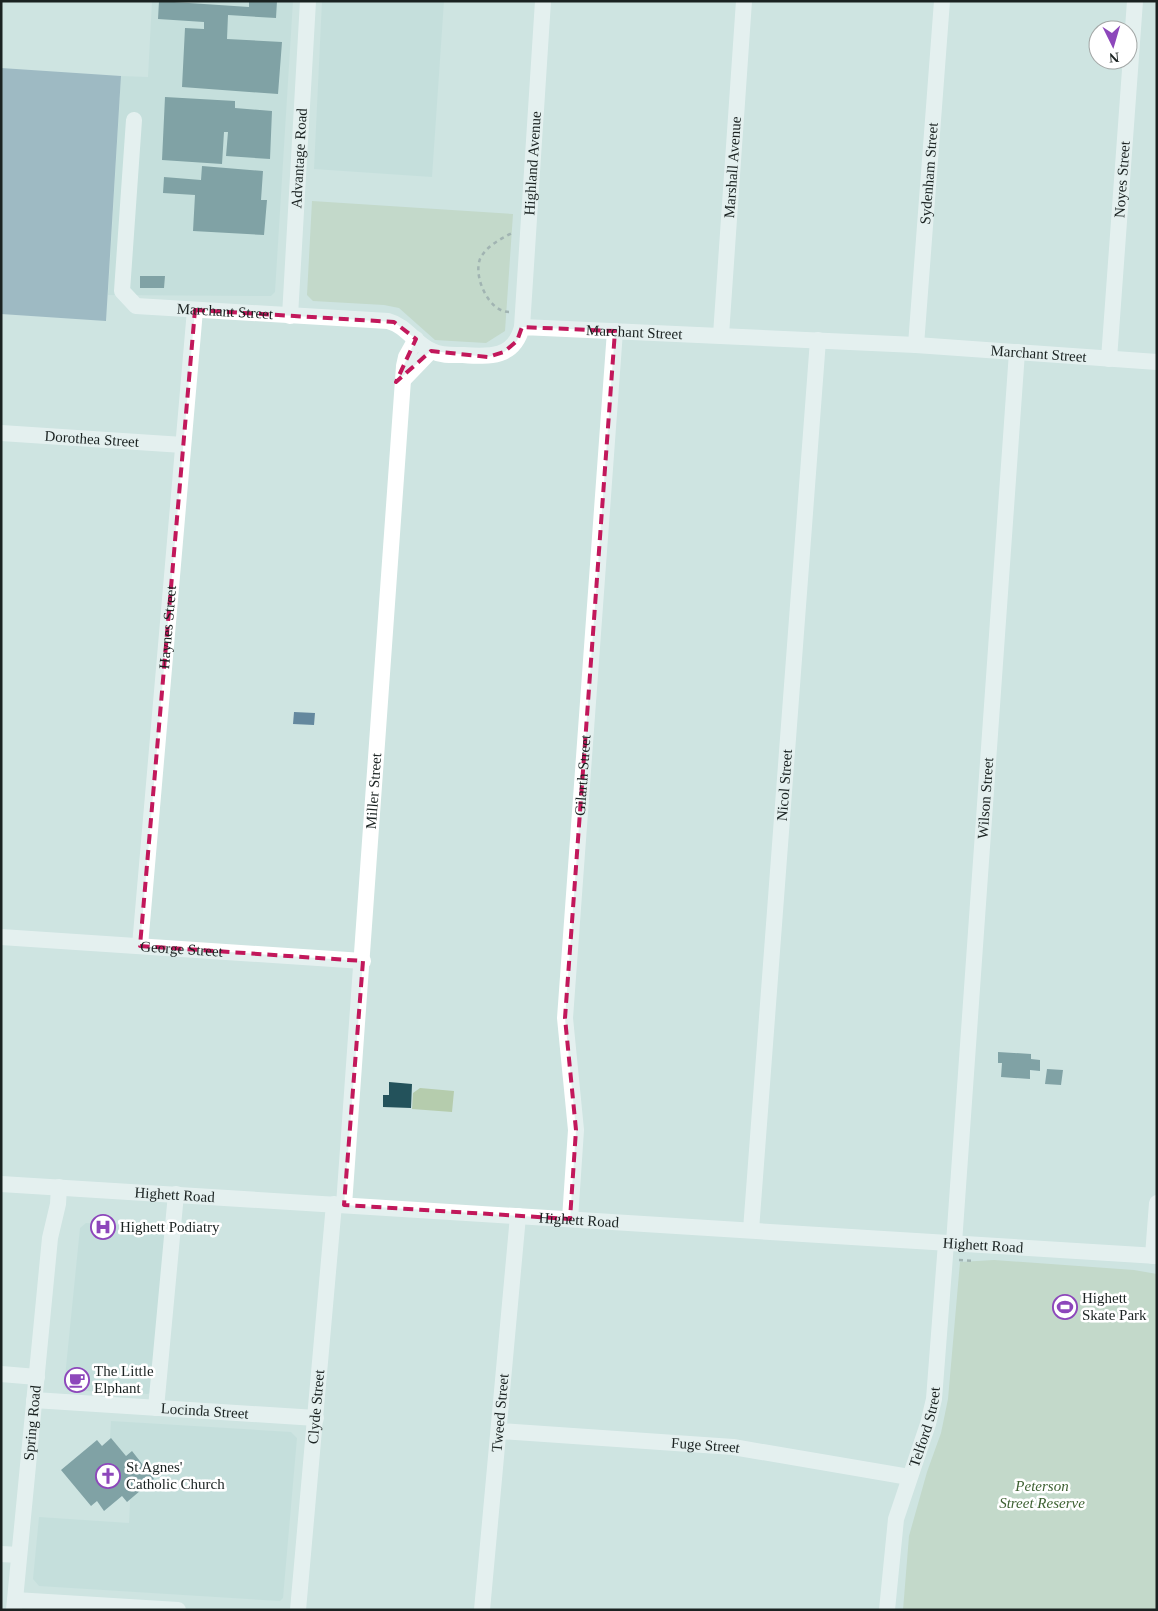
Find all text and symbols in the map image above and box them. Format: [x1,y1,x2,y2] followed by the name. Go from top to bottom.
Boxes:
[1088,20,1138,70] north arrow
[1108,50,1120,65] text: N
[288,107,310,209] street label: Advantage Road
[521,110,544,216] street label: Highland Avenue
[721,116,744,219] street label: Marshall Avenue
[917,121,941,225] street label: Sydenham Street
[1111,140,1133,219] street label: Noyes Street
[176,300,274,322] street label: Marchant Street
[586,322,683,342] street label: Marchant Street
[990,342,1088,365] street label: Marchant Street
[44,428,140,450] street label: Dorothea Street
[156,584,179,670] street label: Haynes Street
[572,733,594,817] street label: Gilarth Street
[774,748,795,822] street label: Nicol Street
[363,752,384,830] street label: Miller Street
[975,756,996,839] street label: Wilson Street
[140,938,224,960] street label: George Street
[134,1184,216,1205] street label: Highett Road
[538,1210,620,1231] street label: Highett Road
[90,1214,116,1240] hospital icon: Highett Podiatry
[120,1219,220,1235] place label: Highett Podiatry
[942,1235,1024,1256] street label: Highett Road
[1082,1290,1147,1323] place label: Highett Skate Park
[1052,1294,1078,1320] sports icon: Highett Skate Park
[94,1363,154,1396] place label: The Little Elphant
[64,1367,90,1393] cafe icon: The Little Elphant
[305,1368,327,1445] street label: Clyde Street
[488,1372,512,1453] street label: Tweed Street
[21,1384,44,1461] street label: Spring Road
[906,1386,943,1469] street label: Telford Street
[160,1400,250,1422] street label: Locinda Street
[671,1435,742,1456] street label: Fuge Street
[126,1459,225,1492] place label: St Agnes' Catholic Church
[95,1463,121,1489] church icon: St Agnes' Catholic Church
[999,1478,1085,1511] park label: Peterson Street Reserve

